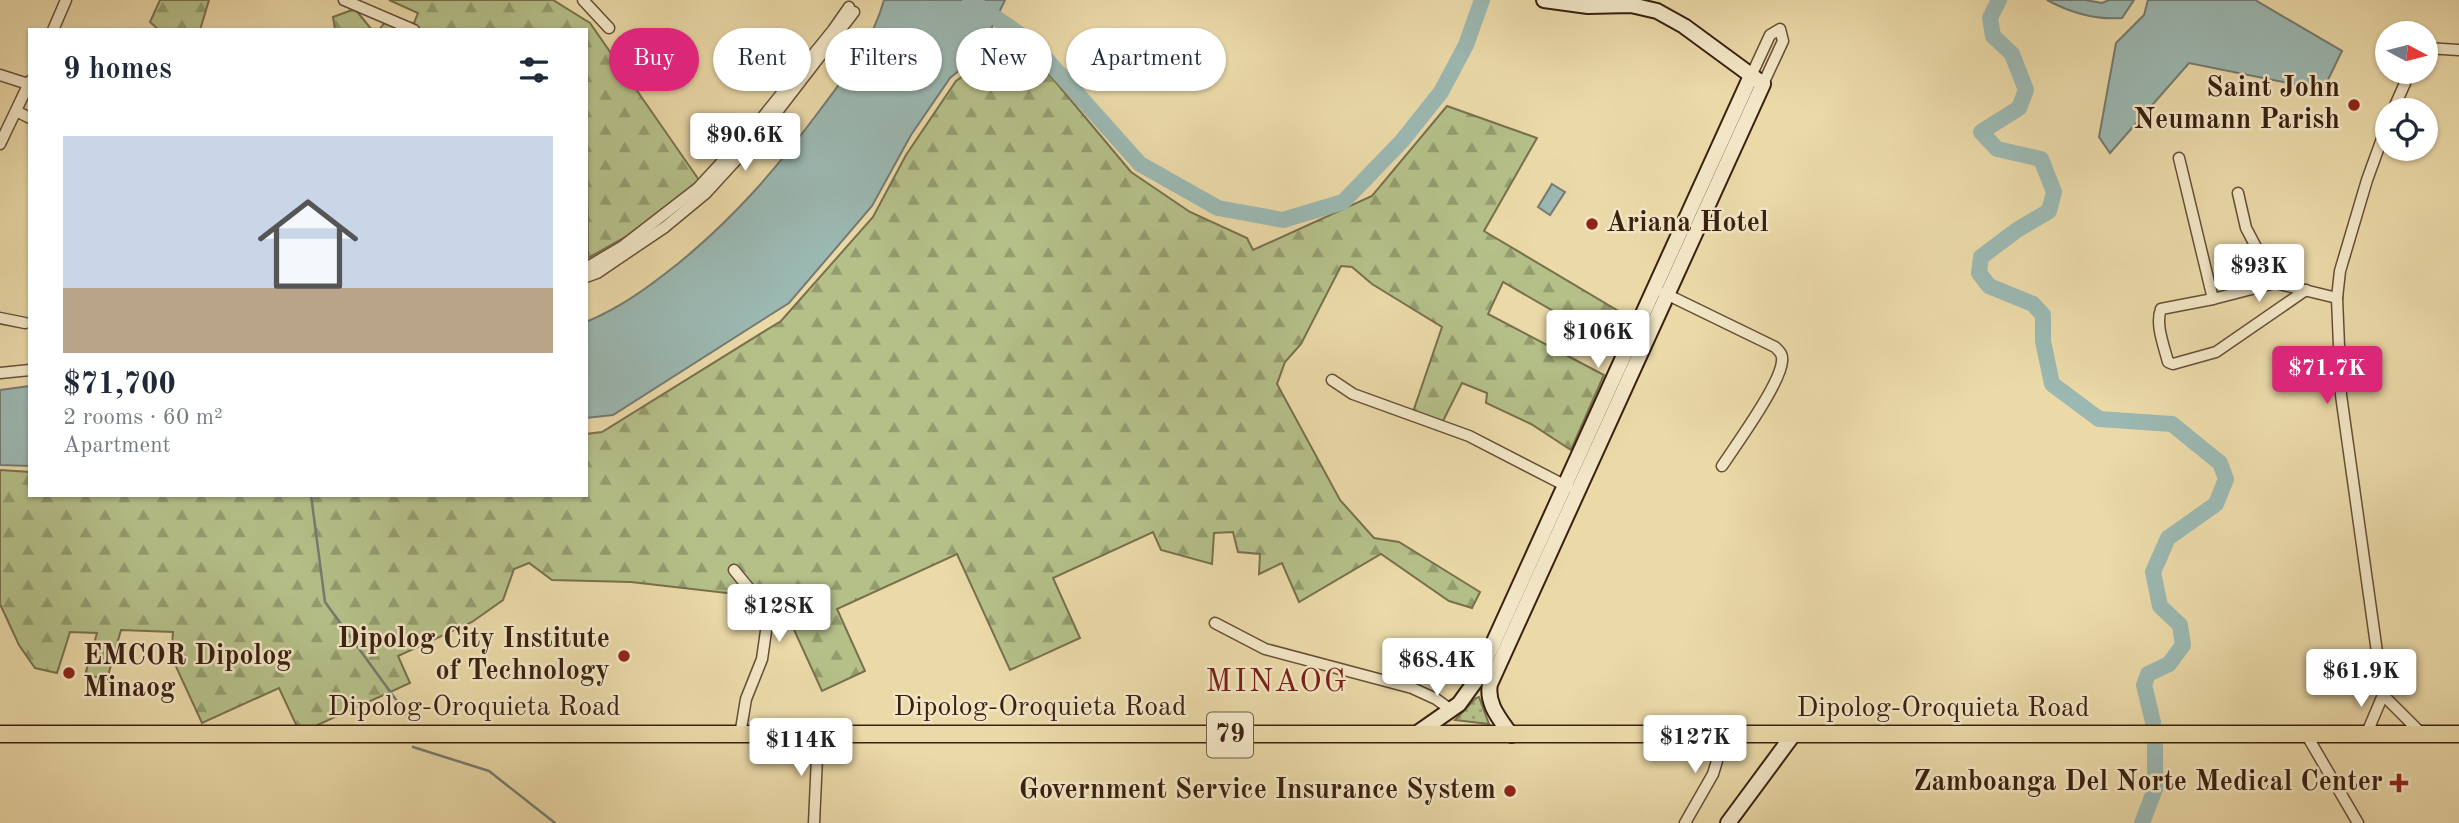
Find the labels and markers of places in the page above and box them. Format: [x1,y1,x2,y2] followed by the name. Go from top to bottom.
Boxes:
[2134,75,2340,135] place label: Saint John Neumann Parish
[2346,97,2362,113] marker: Saint John Neumann Parish
[688,114,802,173] pin: $90.6K
[1606,210,1769,238] place label: Ariana Hotel
[1584,216,1600,232] marker: Ariana Hotel
[2218,244,2300,304] pin: $93K
[1549,310,1647,370] pin: $106K
[2270,346,2384,406] pin: $71.7K
[730,584,828,644] pin: $128K
[337,626,610,686] place label: Dipolog City Institute of Technology
[1380,638,1494,698] pin: $68.4K
[83,643,292,703] place label: EMCOR Dipolog Minaog
[616,648,632,664] marker: Dipolog City Institute of Technology
[2304,650,2418,709] pin: $61.9K
[61,665,77,681] marker: EMCOR Dipolog Minaog
[1646,716,1744,775] pin: $127K
[752,718,850,778] pin: $114K
[1913,769,2383,797] place label: Zamboanga Del Norte Medical Center
[2389,773,2409,793] marker: Zamboanga Del Norte Medical Center
[1019,777,1496,805] place label: Government Service Insurance System
[1502,783,1518,799] marker: Government Service Insurance System

